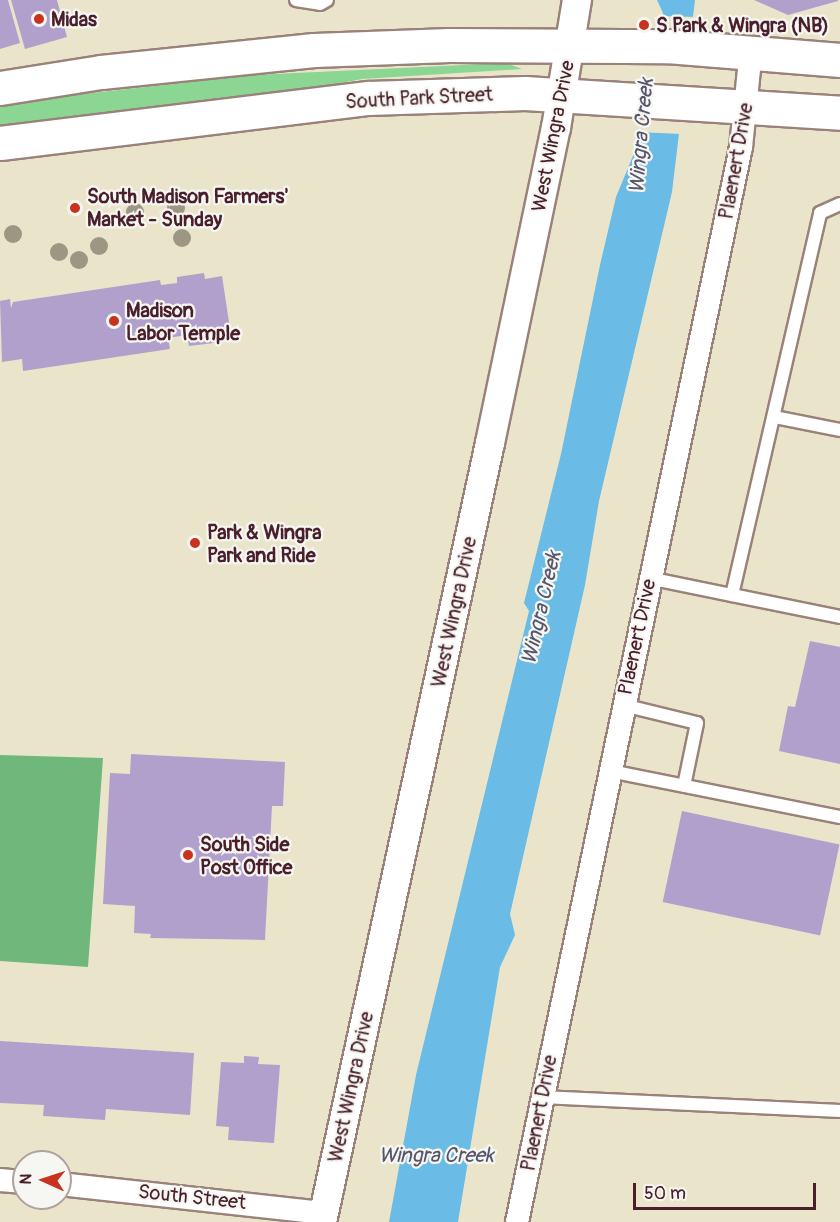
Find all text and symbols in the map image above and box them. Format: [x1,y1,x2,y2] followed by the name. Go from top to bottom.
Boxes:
[51,7,97,31] place label: Midas
[32,12,46,26] marker: Midas
[656,13,829,37] place label: S Park & Wingra (NB)
[637,18,651,32] marker: S Park & Wingra (NB)
[527,58,579,214] street label: West Wingra Drive
[624,78,660,194] water label: Wingra Creek
[345,82,493,114] street label: South Park Street
[714,101,758,221] street label: Plaenert Drive
[87,184,288,231] place label: South Madison Farmers' Market - Sunday
[68,201,82,215] marker: South Madison Farmers' Market - Sunday
[126,298,240,345] place label: Madison Labor Temple
[107,314,121,328] marker: Madison Labor Temple
[207,520,321,567] place label: Park & Wingra Park and Ride
[426,534,482,690] street label: West Wingra Drive
[188,536,202,550] marker: Park & Wingra Park and Ride
[517,549,567,667] water label: Wingra Creek
[613,577,661,697] street label: Plaenert Drive
[200,832,292,879] place label: South Side Post Office
[181,848,195,862] marker: South Side Post Office
[323,1009,379,1165] street label: West Wingra Drive
[516,1053,562,1173] street label: Plaenert Drive
[378,1143,494,1169] water label: Wingra Creek
[12,1150,72,1210] north arrow
[636,1171,819,1209] scale bar
[16,1173,36,1185] text: N
[137,1179,247,1215] street label: South Street
[644,1182,686,1205] text: 50 m

